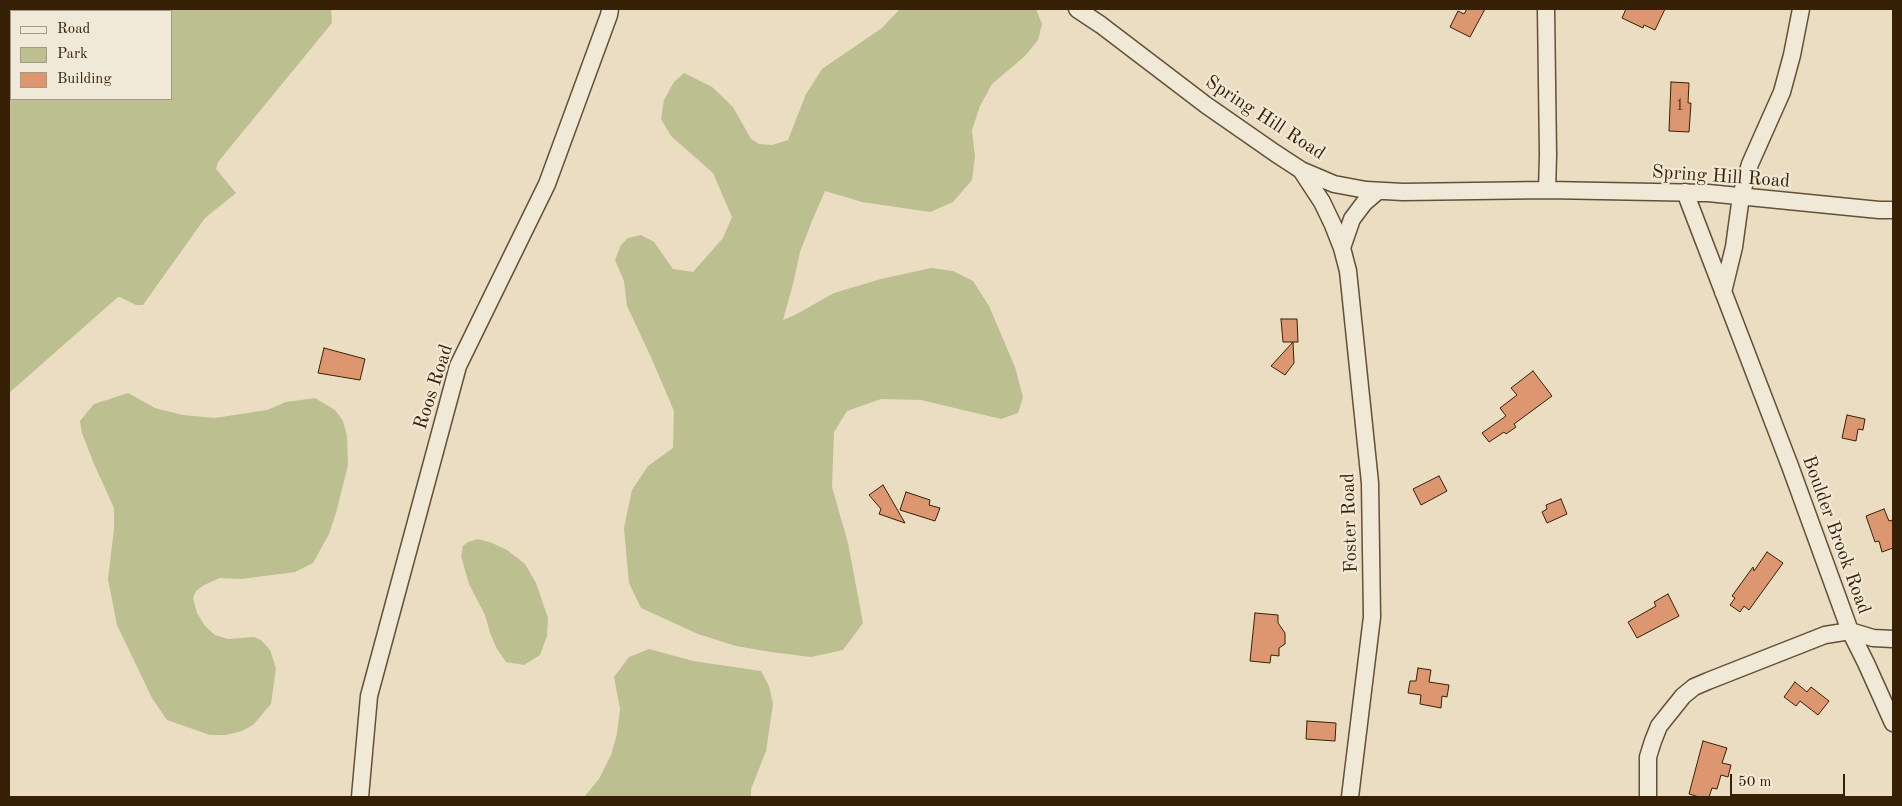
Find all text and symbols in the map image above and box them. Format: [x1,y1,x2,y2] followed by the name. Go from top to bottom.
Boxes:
[10,10,172,100] legend
[57,22,90,37] text: Road
[57,47,88,62] text: Park
[1201,71,1329,165] street label: Spring Hill Road
[57,72,112,87] text: Building
[1675,96,1685,116] house number: 1
[1651,161,1791,193] street label: Spring Hill Road
[410,341,458,433] street label: Roos Road
[1797,453,1875,617] street label: Boulder Brook Road
[1337,473,1363,573] street label: Foster Road
[1732,764,1847,796] scale bar
[1738,775,1772,790] text: 50 m

